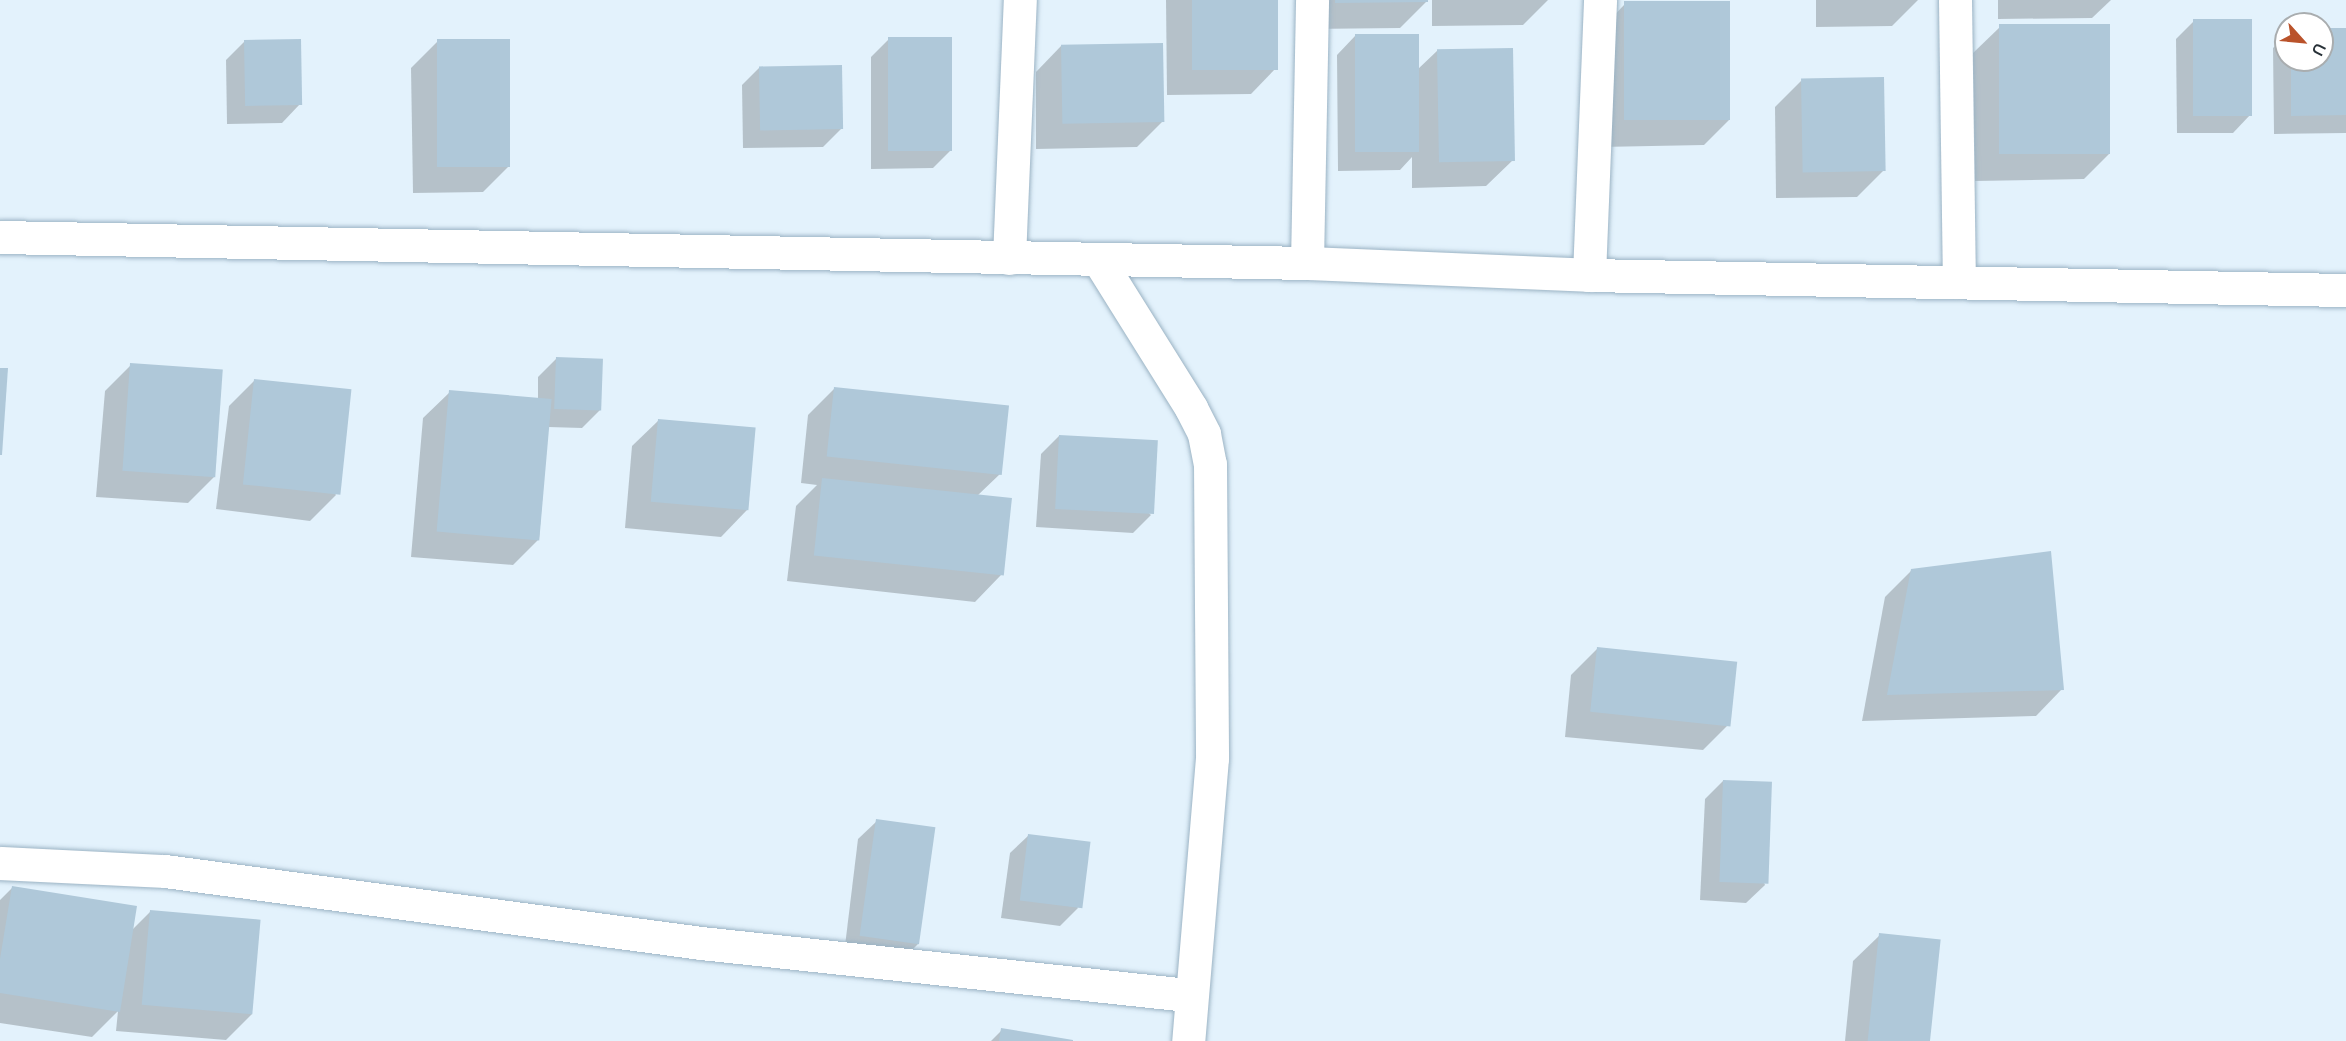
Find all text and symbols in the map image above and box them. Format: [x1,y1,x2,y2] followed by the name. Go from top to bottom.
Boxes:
[2274,12,2334,72] north arrow
[2306,39,2331,60] text: U

